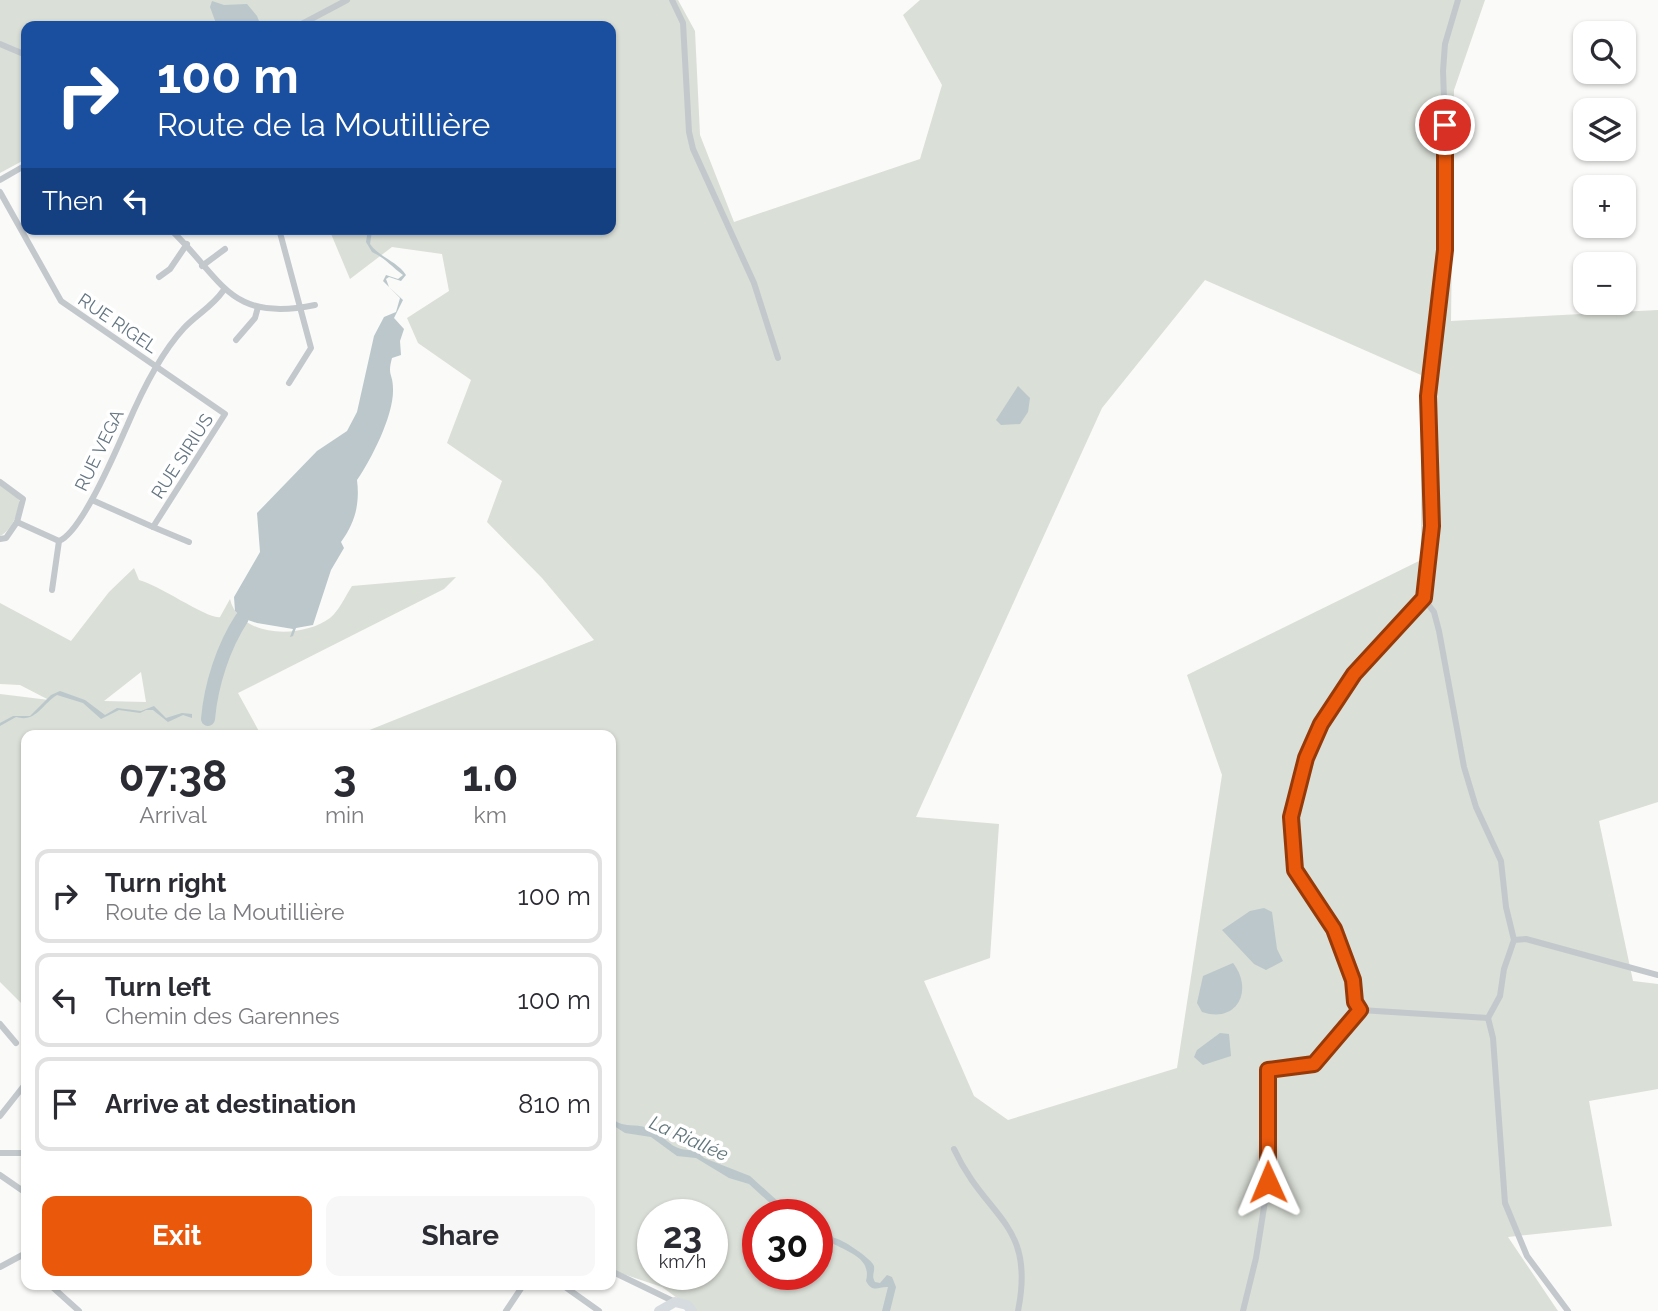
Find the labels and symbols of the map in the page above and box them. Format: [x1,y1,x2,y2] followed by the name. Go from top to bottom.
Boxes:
[1415,95,1475,155] pin
[74,289,162,358] street label: RUE RIGEL
[70,406,128,494] street label: RUE VEGA
[147,410,217,502] street label: RUE SIRIUS
[646,1111,732,1165] water label: La Riallée
[1231,1145,1305,1219] position arrow
[742,1199,833,1290] speed limit sign: 30

